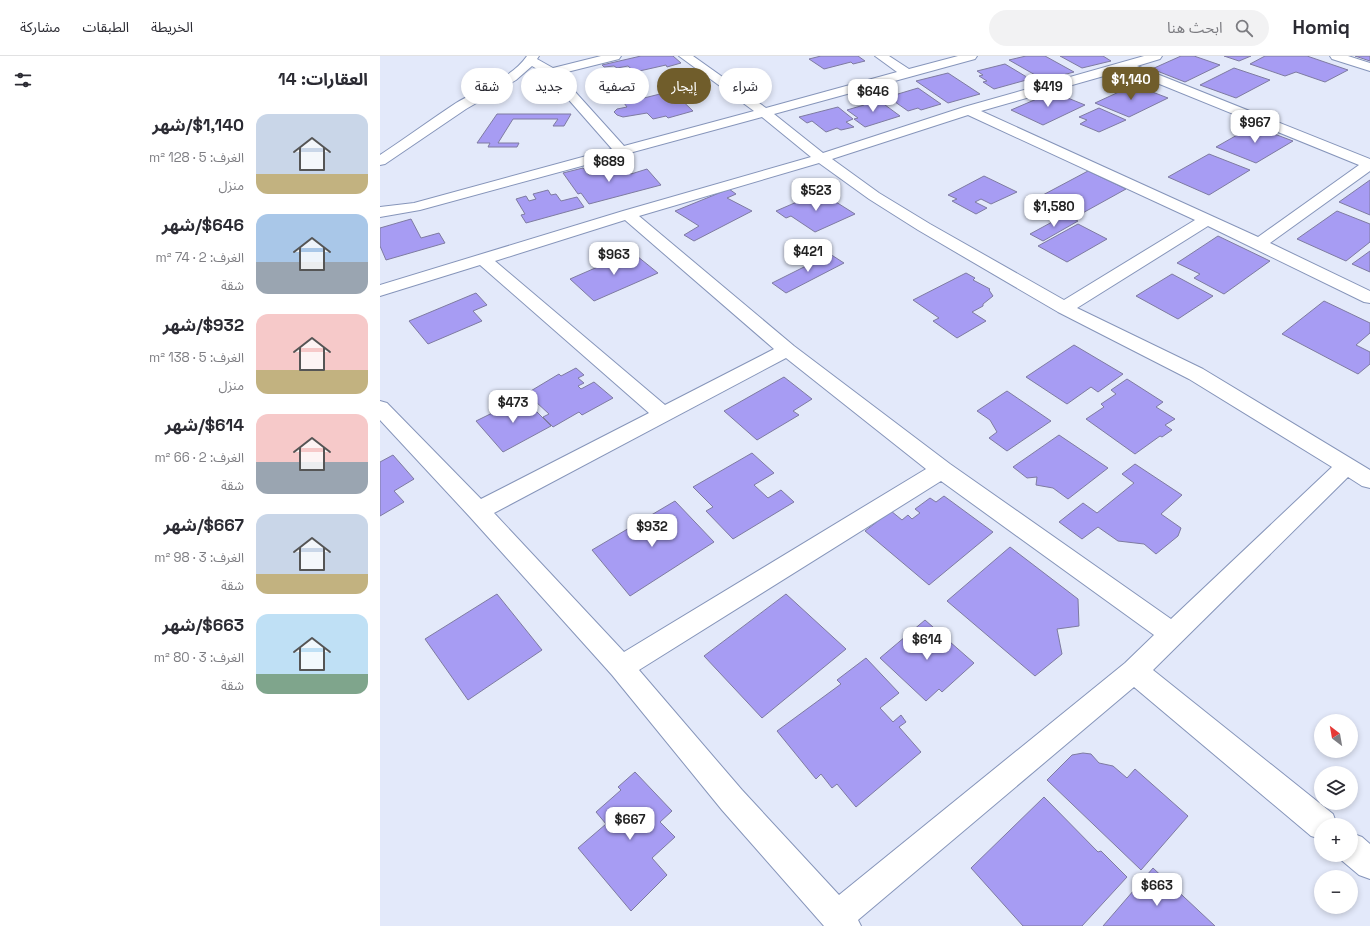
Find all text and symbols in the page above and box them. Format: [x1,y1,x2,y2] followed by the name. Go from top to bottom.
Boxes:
[989,10,1269,46] search box
[1293,15,1350,40] text: Homiq
[1233,17,1255,39] icon: search
[20,18,60,36] text: مشاركة
[82,18,129,36] text: الطبقات
[151,18,193,36] text: الخريطة
[1167,18,1223,37] text: ابحث هنا
[1098,67,1164,101] pin: $1,140
[278,68,368,90] text: العقارات: 14
[461,68,513,104] chip: شقة
[521,68,577,104] chip: جديد
[585,68,649,104] chip: تصفية
[657,68,711,104] chip: إيجار
[719,68,772,104] chip: شراء
[12,69,34,91] icon: filters
[1111,71,1151,88] text: $1,140
[1024,74,1072,108] pin: $419
[1033,78,1063,95] text: $419
[849,79,897,113] pin: $646
[857,83,889,100] text: $646
[1231,110,1279,144] pin: $967
[152,114,244,136] text: $1,140/شهر
[1240,114,1270,131] text: $967
[288,130,336,178] icon: home
[149,149,244,166] text: الغرف: 5 · 128 m²
[585,149,633,183] pin: $689
[593,153,625,170] text: $689
[219,177,244,194] text: منزل
[792,178,840,212] pin: $523
[800,182,832,199] text: $523
[1021,194,1087,228] pin: $1,580
[1033,198,1075,215] text: $1,580
[162,214,244,236] text: $646/شهر
[288,230,336,278] icon: home
[784,239,832,273] pin: $421
[590,242,638,276] pin: $963
[793,243,823,260] text: $421
[598,246,630,263] text: $963
[156,249,244,266] text: الغرف: 2 · 74 m²
[221,277,244,294] text: شقة
[163,314,244,336] text: $932/شهر
[288,330,336,378] icon: home
[149,349,244,366] text: الغرف: 5 · 138 m²
[219,377,244,394] text: منزل
[489,390,537,424] pin: $473
[498,394,528,411] text: $473
[165,414,244,436] text: $614/شهر
[288,430,336,478] icon: home
[154,449,244,466] text: الغرف: 2 · 66 m²
[221,477,244,494] text: شقة
[163,514,244,536] text: $667/شهر
[628,514,676,548] pin: $932
[636,518,668,535] text: $932
[288,530,336,578] icon: home
[154,549,244,566] text: الغرف: 3 · 98 m²
[221,577,244,594] text: شقة
[162,614,244,636] text: $663/شهر
[903,627,951,661] pin: $614
[288,630,336,678] icon: home
[912,631,942,648] text: $614
[154,649,244,666] text: الغرف: 3 · 80 m²
[221,677,244,694] text: شقة
[1314,714,1358,758] north arrow
[1314,714,1358,914] map controls
[1314,766,1358,810] button: layers
[606,807,654,841] pin: $667
[615,811,645,828] text: $667
[1314,818,1358,862] button: +
[1314,870,1358,914] button: −
[1133,873,1181,907] pin: $663
[1141,877,1173,894] text: $663

